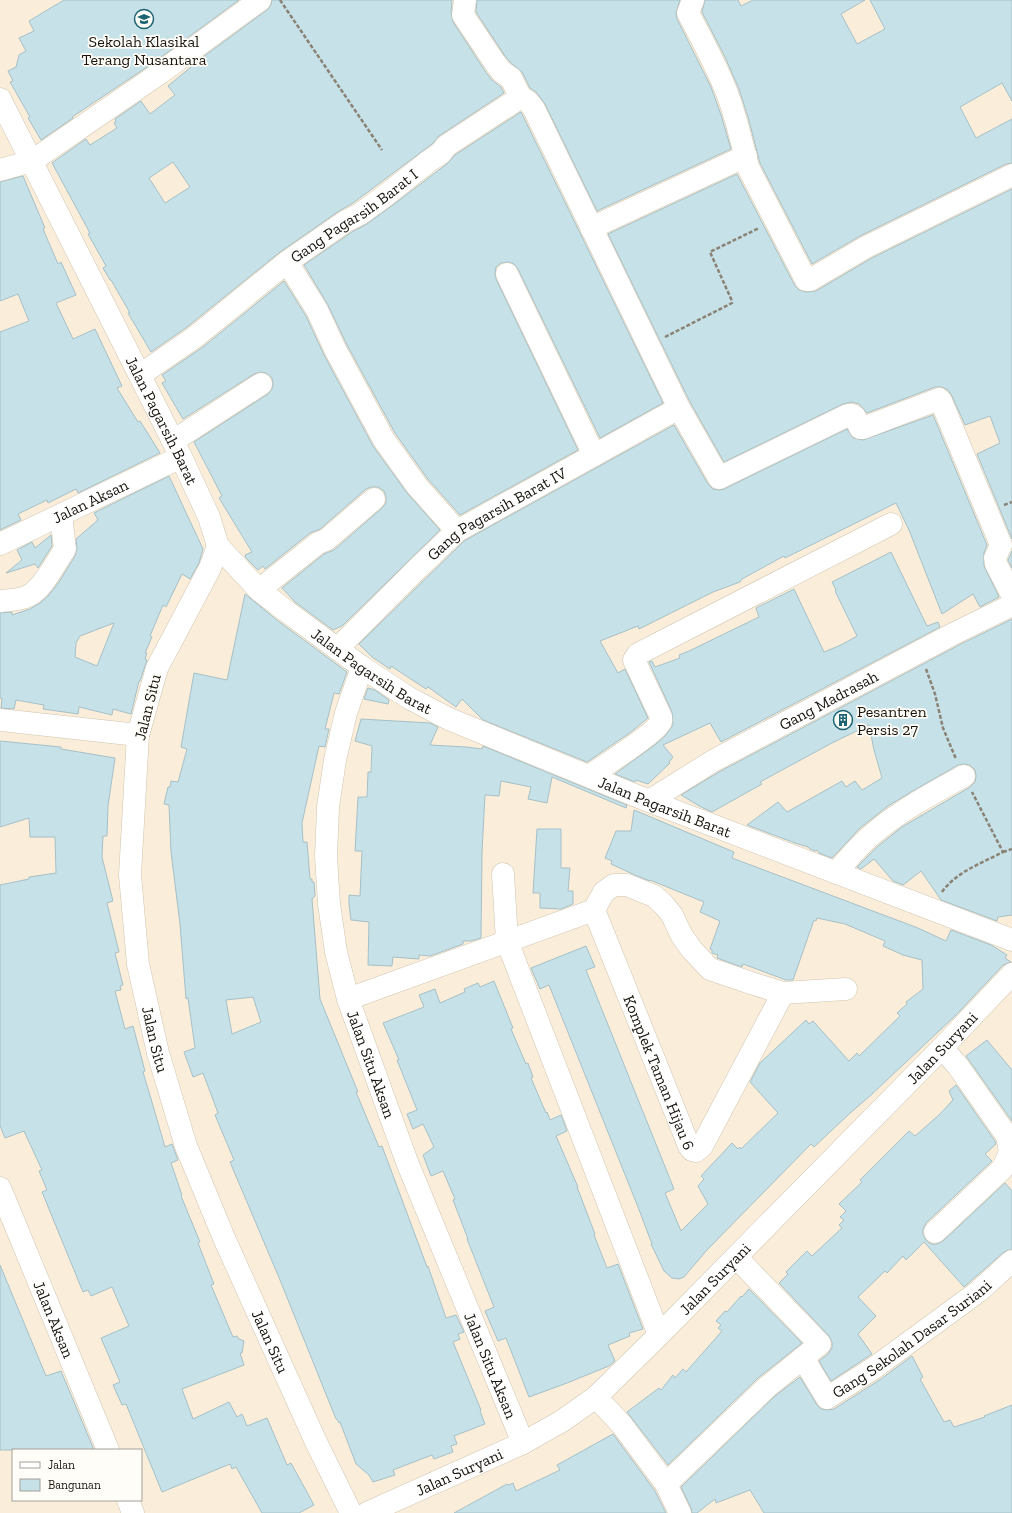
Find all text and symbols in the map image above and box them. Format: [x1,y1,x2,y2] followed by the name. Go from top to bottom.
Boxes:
[133,8,155,30] school or university icon: Sekolah Klasikal Terang Nusantara
[82,32,207,69] place label: Sekolah Klasikal Terang Nusantara
[287,165,421,267] street label: Gang Pagarsih Barat I
[122,353,202,488] street label: Jalan Pagarsih Barat
[423,463,570,564] street label: Gang Pagarsih Barat IV
[49,475,132,527] street label: Jalan Aksan
[308,624,435,718] street label: Jalan Pagarsih Barat
[776,667,881,734] street label: Gang Madrasah
[130,672,165,742] street label: Jalan Situ
[857,702,927,739] place label: Pesantren Persis 27
[832,709,854,731] building icon: Pesantren Persis 27
[595,772,734,842] street label: Jalan Pagarsih Barat
[619,992,699,1153] street label: Komplek Taman Hijau 6
[138,1004,172,1075] street label: Jalan Situ
[903,1007,982,1088] street label: Jalan Suryani
[343,1008,400,1122] street label: Jalan Situ Aksan
[675,1239,755,1319] street label: Jalan Suryani
[829,1275,996,1402] street label: Gang Sekolah Dasar Suriani
[29,1278,78,1362] street label: Jalan Aksan
[248,1307,293,1376] street label: Jalan Situ
[460,1310,521,1422] street label: Jalan Situ Aksan
[413,1444,506,1500] street label: Jalan Suryani
[12,1449,142,1501] legend
[48,1458,75,1472] text: Jalan
[48,1478,101,1492] text: Bangunan

